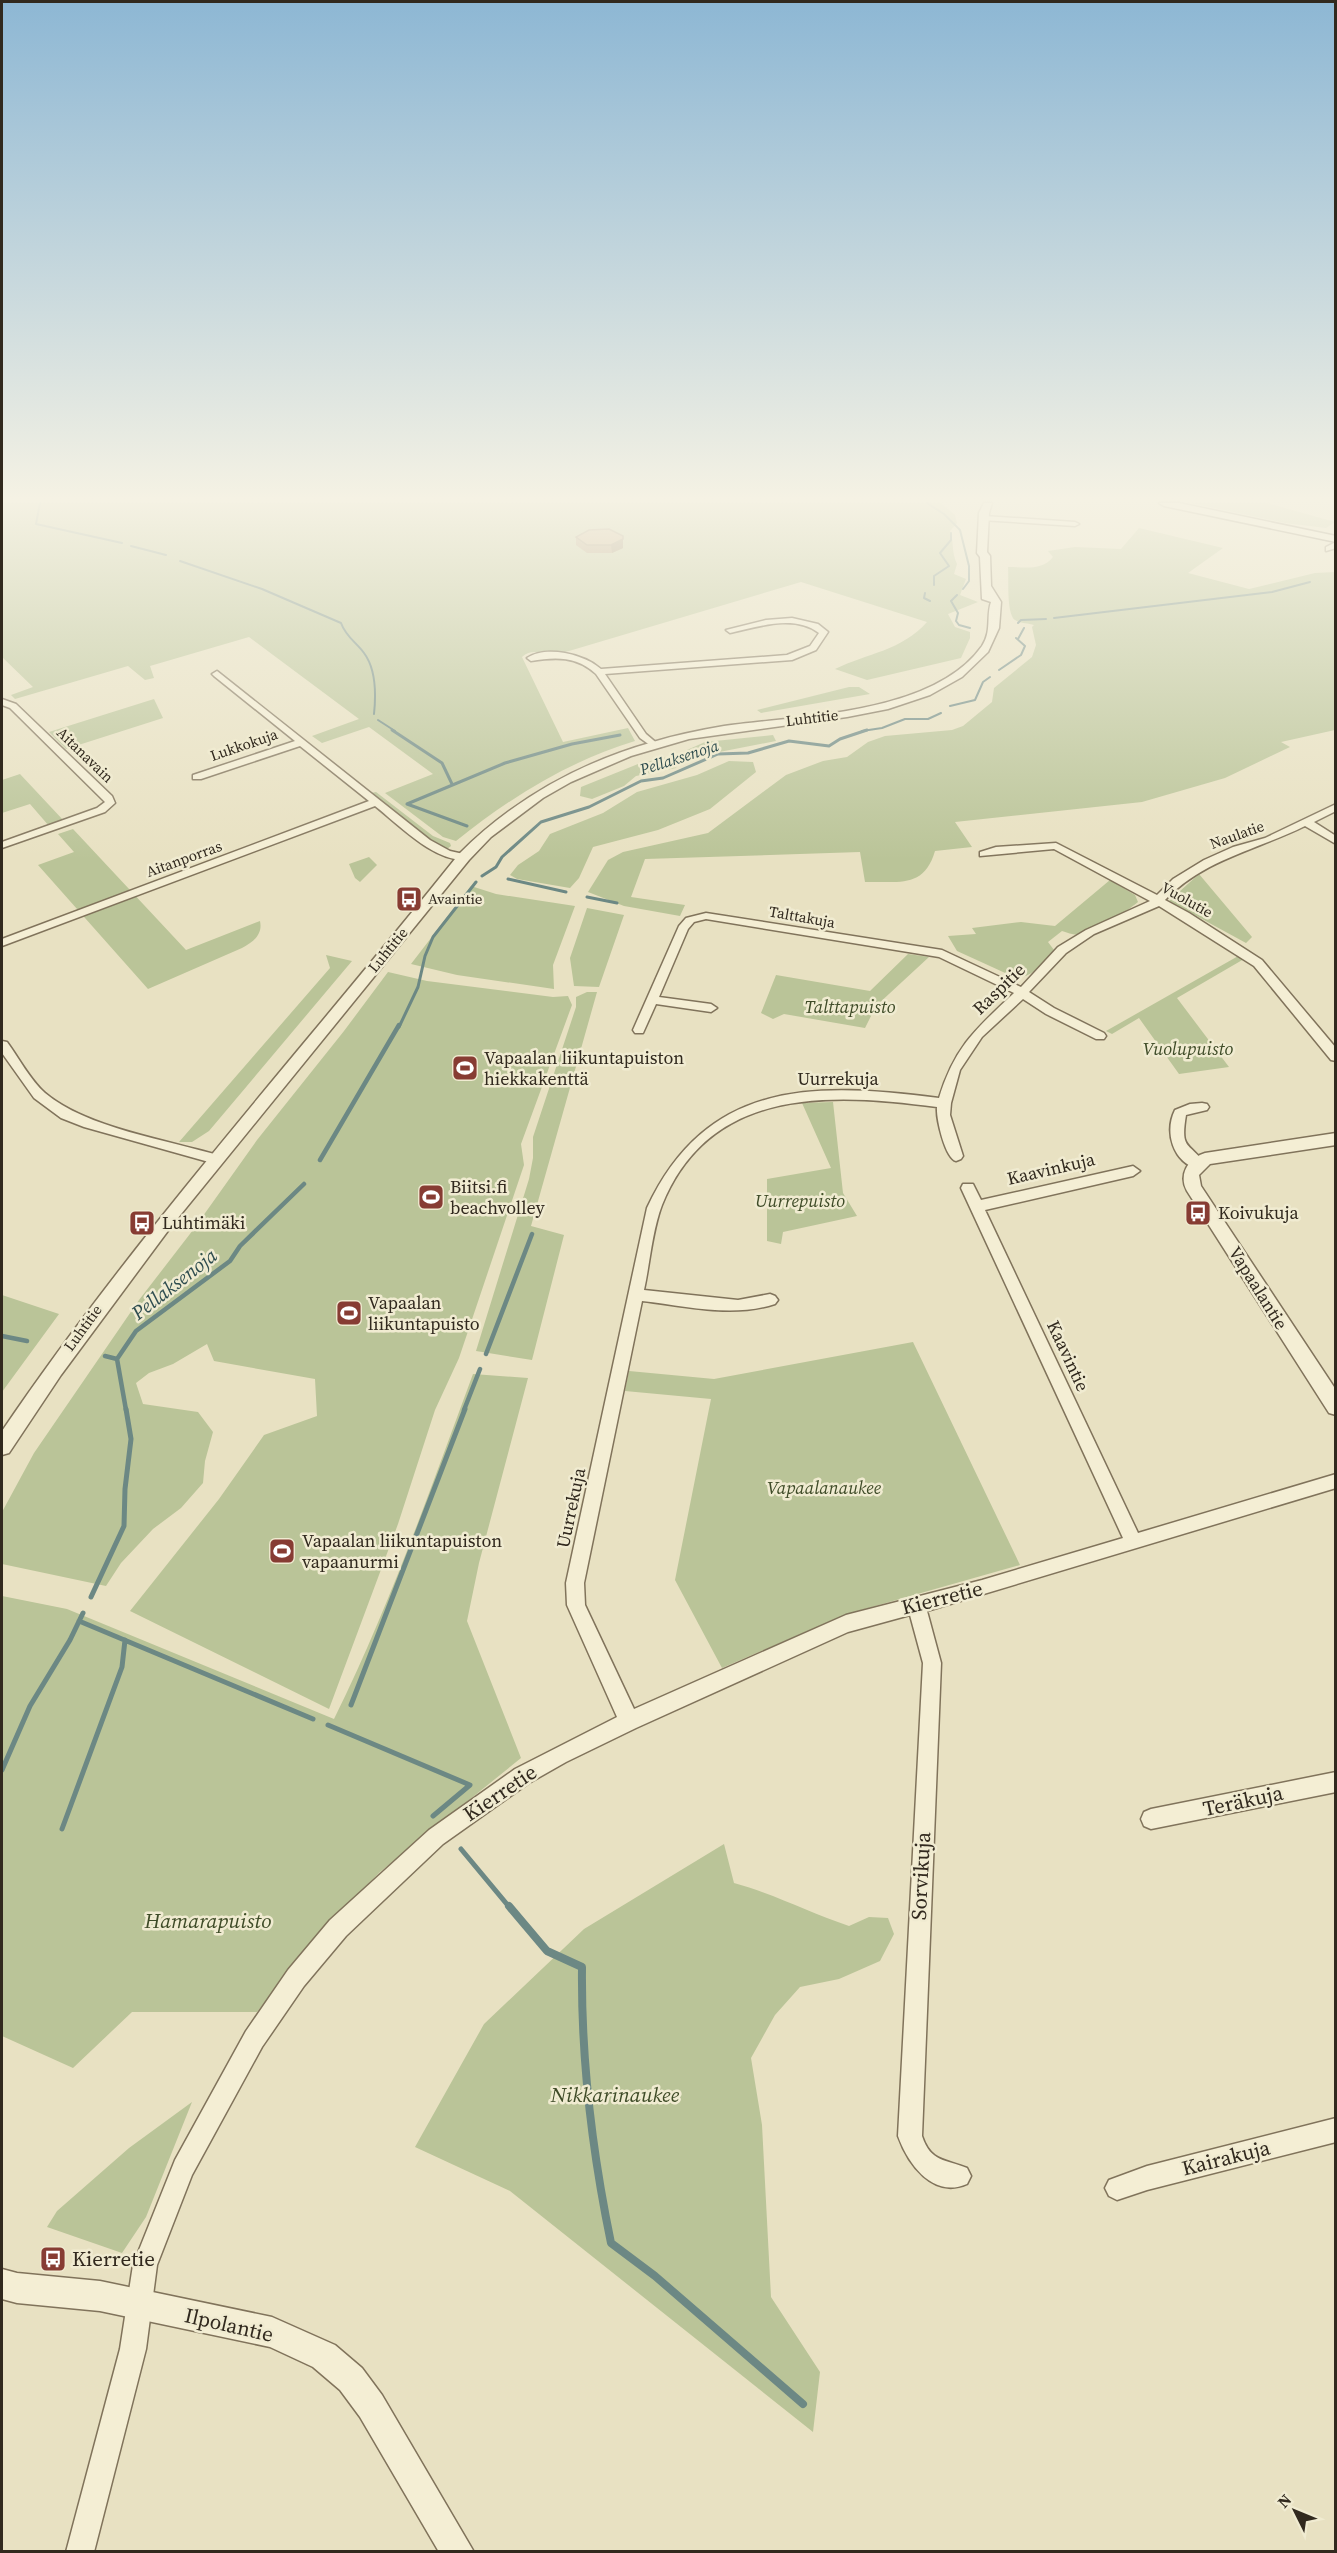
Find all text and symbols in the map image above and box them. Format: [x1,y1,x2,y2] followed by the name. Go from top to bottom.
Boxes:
[785,704,840,731] street label: Luhtitie
[52,722,118,787] street label: Aitanavain
[207,723,281,766] street label: Lukkokuja
[636,734,722,780] water label: Pellaksenoja
[1207,815,1267,854] street label: Naulatie
[143,835,225,882] street label: Aitanporras
[1158,877,1217,922] street label: Vuolutie
[394,884,424,914] bus stop icon: Avaintie
[428,888,483,909] place label: Avaintie
[767,900,837,933] street label: Talttakuja
[363,922,413,977] street label: Luhtitie
[967,957,1031,1020] street label: Raspitie
[805,994,896,1019] park label: Talttapuisto
[1143,1036,1234,1061] park label: Vuolupuisto
[484,1045,684,1091] place label: Vapaalan liikuntapuiston hiekkakenttä
[450,1053,480,1083] sports icon: Vapaalan liikuntapuiston hiekkakenttä
[797,1066,880,1091] street label: Uurrekuja
[1004,1146,1098,1191] street label: Kaavinkuja
[450,1174,546,1220] place label: Biitsi.fi beachvolley
[416,1182,446,1212] sports icon: Biitsi.fi beachvolley
[755,1188,845,1213] park label: Uurrepuisto
[1183,1198,1213,1228] bus stop icon: Koivukuja
[1218,1200,1299,1225] place label: Koivukuja
[127,1208,157,1238] bus stop icon: Luhtimäki
[162,1210,245,1235] place label: Luhtimäki
[124,1241,223,1327] water label: Pellaksenoja
[1223,1241,1294,1334] street label: Vapaalantie
[368,1290,480,1336] place label: Vapaalan liikuntapuisto
[334,1298,364,1328] sports icon: Vapaalan liikuntapuisto
[59,1300,107,1355] street label: Luhtitie
[1041,1316,1096,1395] street label: Kaavintie
[550,1465,591,1550] street label: Uurrekuja
[767,1475,882,1500] park label: Vapaalanaukee
[302,1528,502,1574] place label: Vapaalan liikuntapuiston vapaanurmi
[267,1536,297,1566] sports icon: Vapaalan liikuntapuiston vapaanurmi
[898,1573,986,1622] street label: Kierretie
[457,1757,542,1828] street label: Kierretie
[1200,1778,1286,1823] street label: Teräkuja
[904,1831,937,1921] street label: Sorvikuja
[144,1906,271,1935] park label: Hamarapuisto
[550,2080,680,2109] park label: Nikkarinaukee
[1179,2132,1273,2182] street label: Kairakuja
[38,2244,68,2274] bus stop icon: Kierretie
[72,2244,155,2273] place label: Kierretie
[182,2300,276,2349] street label: Ilpolantie
[1265,2481,1325,2541] north arrow
[1272,2489,1296,2513] text: N

